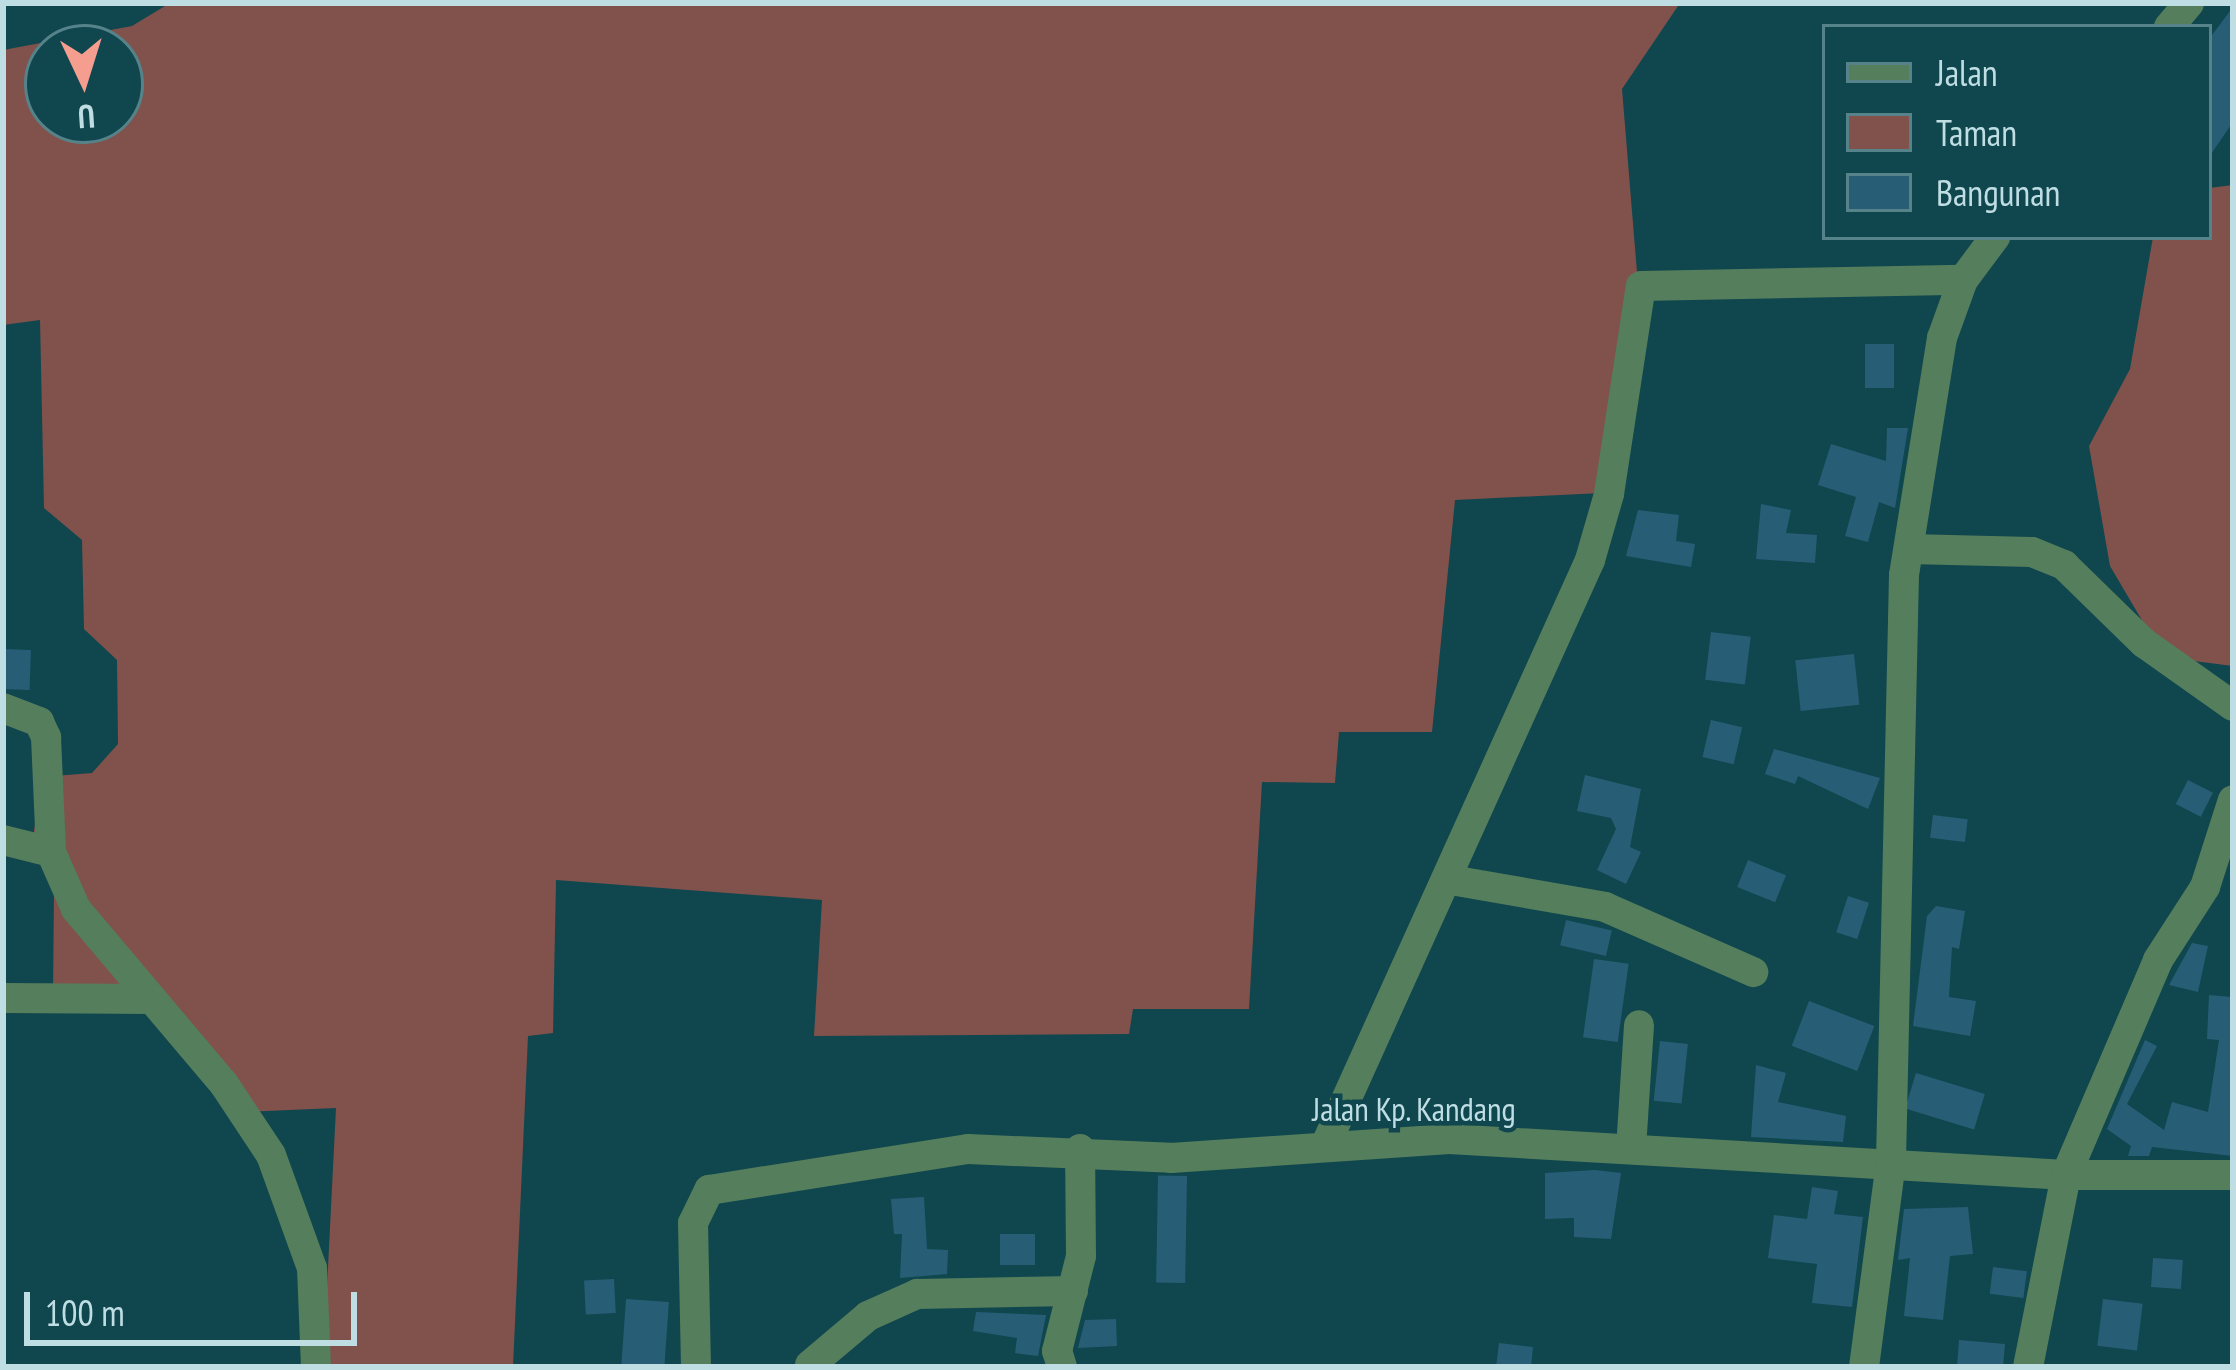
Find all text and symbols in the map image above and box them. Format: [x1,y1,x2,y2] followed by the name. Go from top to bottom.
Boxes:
[24,24,144,144] north arrow
[1822,24,2212,240] legend
[1936,49,1998,96] text: Jalan
[76,95,96,139] text: U
[1936,109,2017,156] text: Taman
[1936,169,2060,216] text: Bangunan
[1311,1089,1517,1129] street label: Jalan Kp. Kandang
[30,1268,363,1342] scale bar
[45,1289,125,1336] text: 100 m

